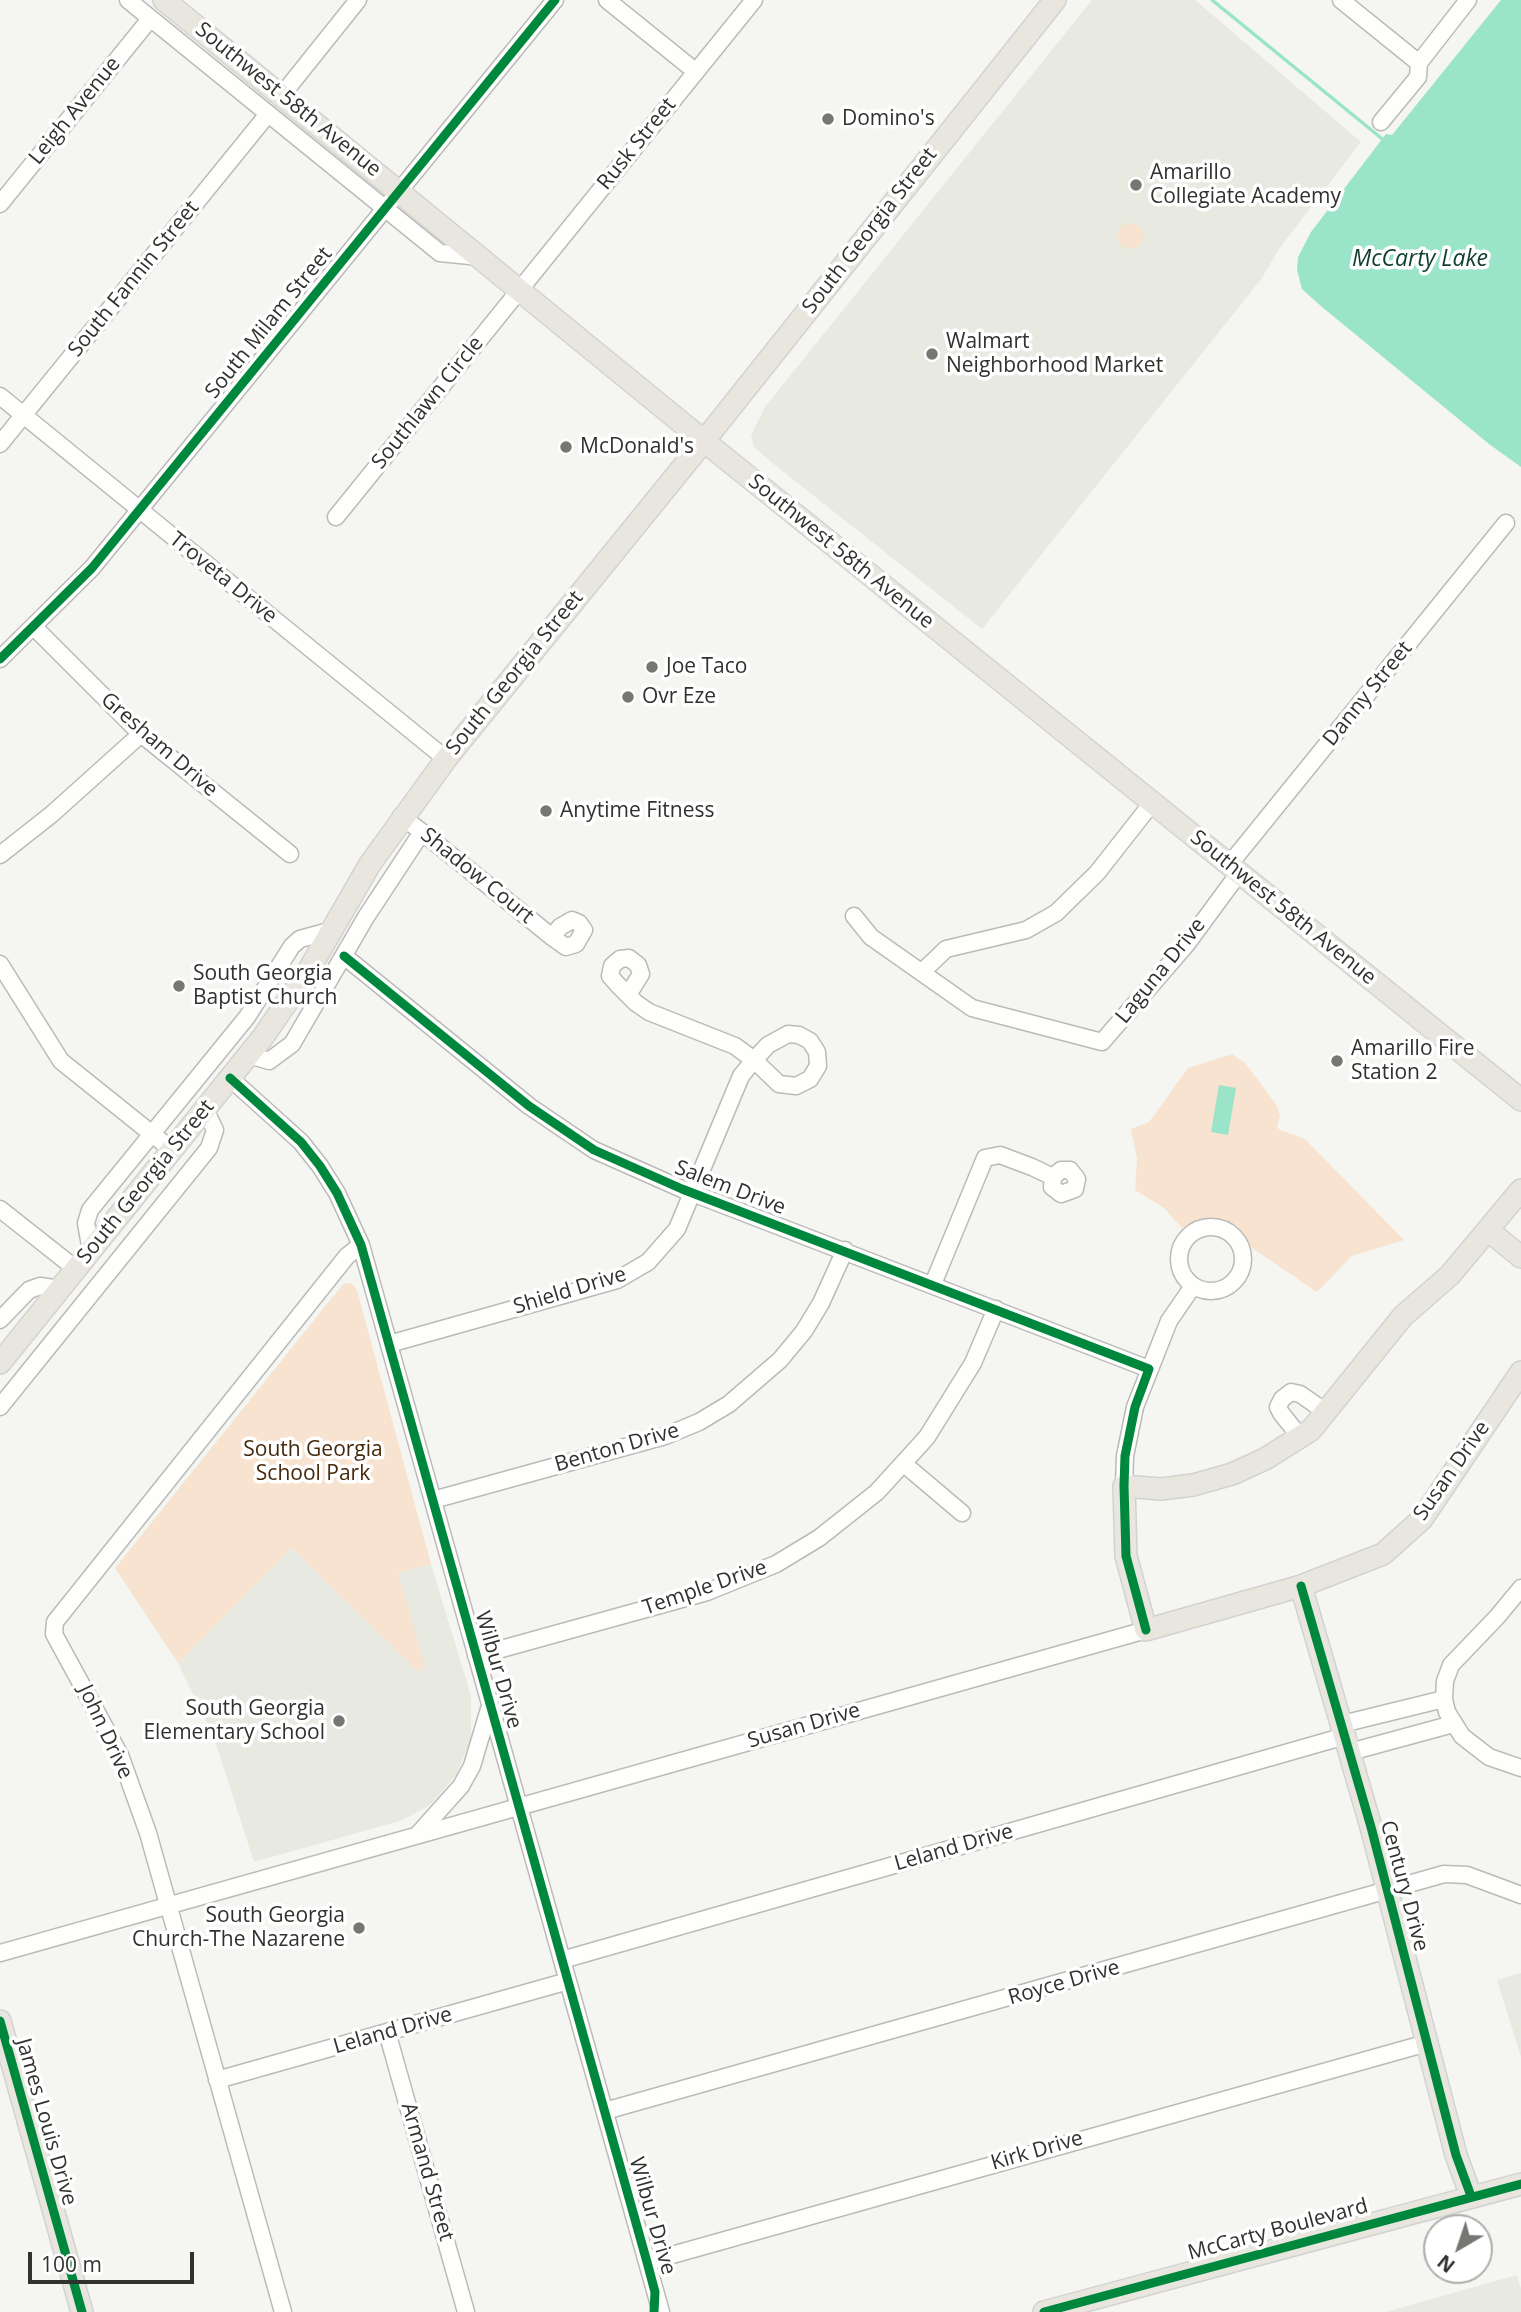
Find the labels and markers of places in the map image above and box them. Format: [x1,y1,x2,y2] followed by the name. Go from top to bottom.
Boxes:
[842,106,935,132] place label: Domino's
[820,111,836,127] marker: Domino's
[1150,160,1341,210] place label: Amarillo Collegiate Academy
[1128,177,1144,193] marker: Amarillo Collegiate Academy
[946,329,1163,379] place label: Walmart Neighborhood Market
[924,346,940,362] marker: Walmart Neighborhood Market
[580,434,694,460] place label: McDonald's
[558,439,574,455] marker: McDonald's
[666,654,747,680] place label: Joe Taco
[644,659,660,675] marker: Joe Taco
[642,684,716,710] place label: Ovr Eze
[620,689,636,705] marker: Ovr Eze
[560,798,714,824] place label: Anytime Fitness
[538,803,554,819] marker: Anytime Fitness
[193,961,337,1011] place label: South Georgia Baptist Church
[171,978,187,994] marker: South Georgia Baptist Church
[1351,1036,1474,1086] place label: Amarillo Fire Station 2
[1329,1053,1345,1069] marker: Amarillo Fire Station 2
[143,1696,325,1746] place label: South Georgia Elementary School
[331,1713,347,1729] marker: South Georgia Elementary School
[132,1903,345,1953] place label: South Georgia Church-The Nazarene
[351,1920,367,1936] marker: South Georgia Church-The Nazarene

